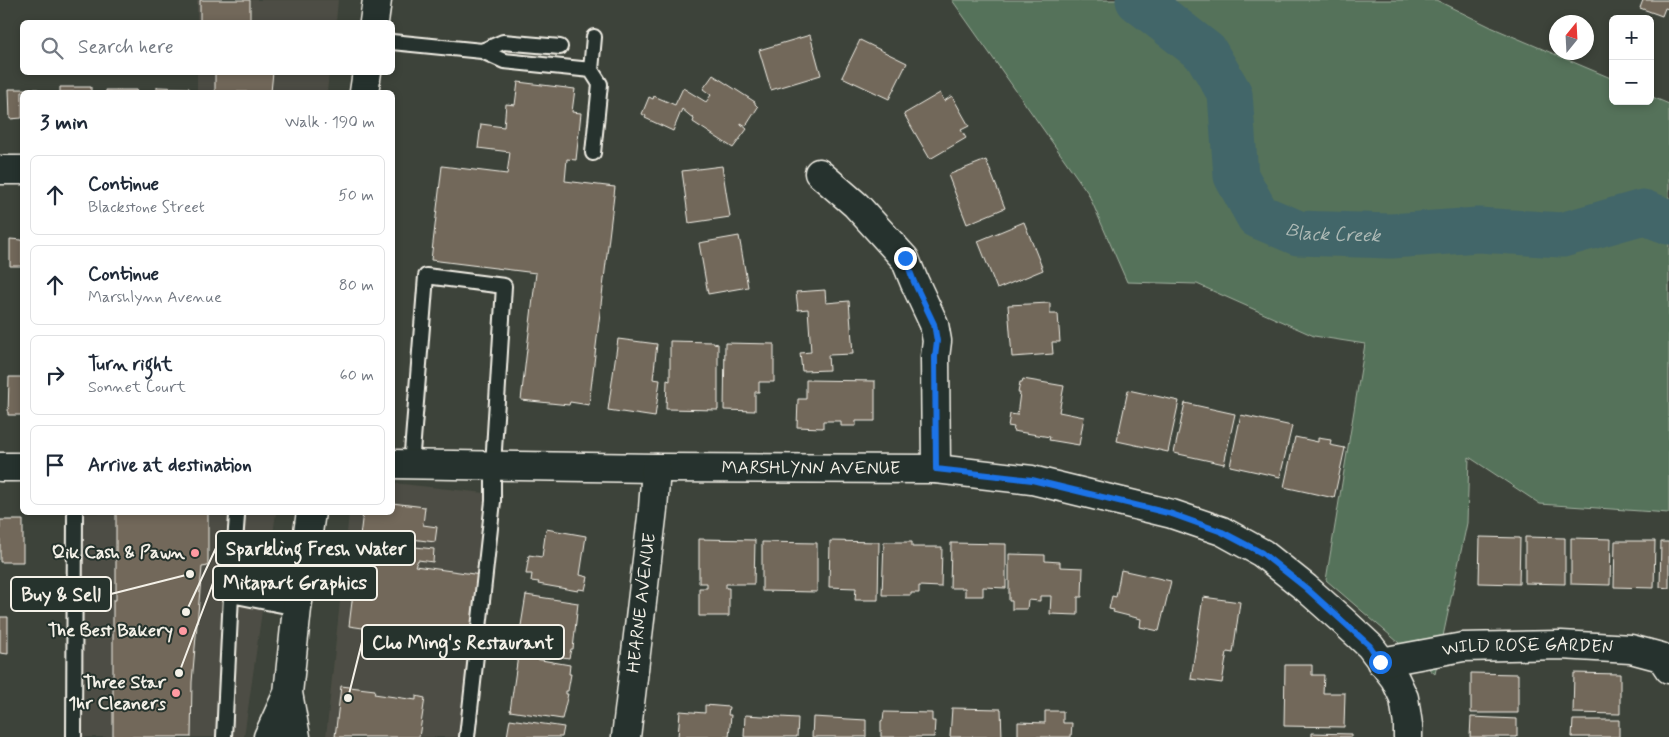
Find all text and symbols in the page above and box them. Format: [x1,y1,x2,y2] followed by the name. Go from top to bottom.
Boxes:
[1549,15,1594,60] north arrow
[1609,15,1654,105] map controls
[1609,15,1654,60] button: +
[20,20,395,75] search box
[38,34,66,62] icon: search
[78,35,174,60] text: Search here
[1609,60,1654,105] button: −
[40,109,88,137] text: 3 min
[285,112,375,133] text: Walk · 190 m
[88,172,159,197] text: Continue
[41,181,69,209] icon: ahead
[338,185,374,206] text: 50 m
[88,197,205,218] text: Blackstone Street
[1282,217,1382,248] water label: Black Creek
[894,247,917,270] route end
[88,262,159,287] text: Continue
[41,271,69,299] icon: ahead
[339,275,374,296] text: 80 m
[88,287,222,308] text: Marshlynn Avenue
[88,352,172,377] text: Turn right
[41,361,69,389] icon: right
[340,365,374,386] text: 60 m
[88,377,186,398] text: Sonnet Court
[41,451,69,479] icon: arrive
[88,453,252,478] text: Arrive at destination
[722,456,900,481] street label: MARSHLYNN AVENUE
[216,531,415,565] callout: Sparkling Fresh Water
[622,532,662,674] street label: HEARNE AVENUE
[226,537,407,565] text: Sparkling Fresh Water
[52,541,186,565] place label: Qik Cash & Pawn
[189,547,201,559] marker: Qik Cash & Pawn
[213,566,377,600] callout: Mitapart Graphics
[223,571,367,596] text: Mitapart Graphics
[11,577,111,611] callout: Buy & Sell
[21,583,101,608] text: Buy & Sell
[48,619,173,643] place label: The Best Bakery
[177,625,189,637] marker: The Best Bakery
[362,625,564,659] callout: Cho Ming's Restaurant
[372,631,554,659] text: Cho Ming's Restaurant
[1440,633,1614,663] street label: WILD ROSE GARDEN
[1369,651,1392,674] route start
[68,671,167,716] place label: Three Star 1hr Cleaners
[170,687,182,699] marker: Three Star 1hr Cleaners

